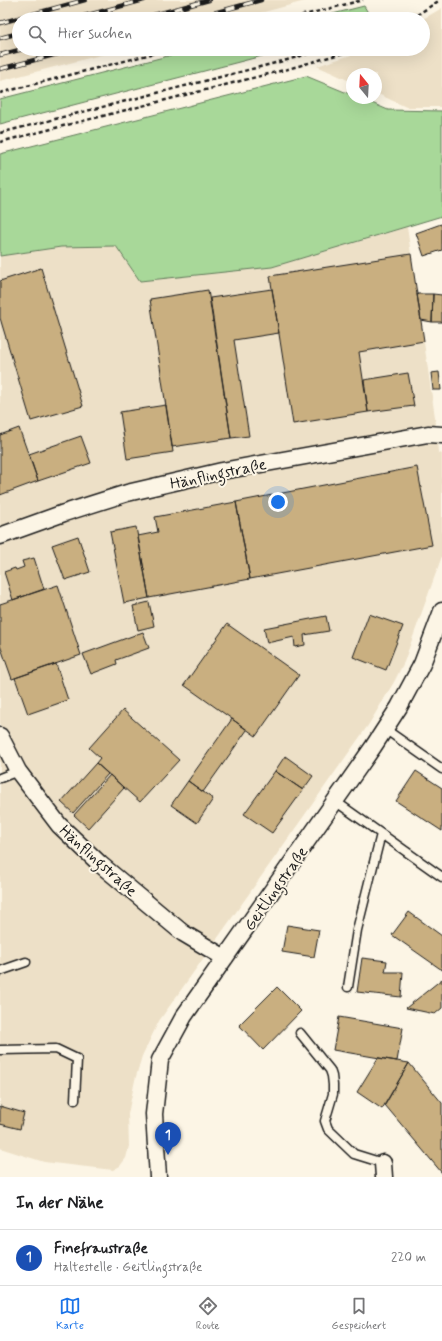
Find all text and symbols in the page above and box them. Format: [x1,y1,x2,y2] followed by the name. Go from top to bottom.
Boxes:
[12,12,430,56] search box
[26,23,48,45] icon: search
[58,24,132,44] text: Hier suchen
[346,68,382,104] north arrow
[168,454,269,496] street label: Hänflingstraße
[268,492,288,512] your location
[54,820,142,903] street label: Hänflingstraße
[239,842,314,936] street label: Geitlingstraße
[155,1122,181,1155] pin: 1
[16,1192,104,1214] text: In der Nähe
[54,1239,148,1259] text: Finefraustraße
[26,1249,32,1266] text: 1
[391,1249,426,1266] text: 220 m
[54,1259,202,1276] text: Haltestelle · Geitlingstraße
[56,1295,84,1333] tab: Karte
[196,1295,220,1333] tab: Route
[332,1295,386,1333] tab: Gespeichert

